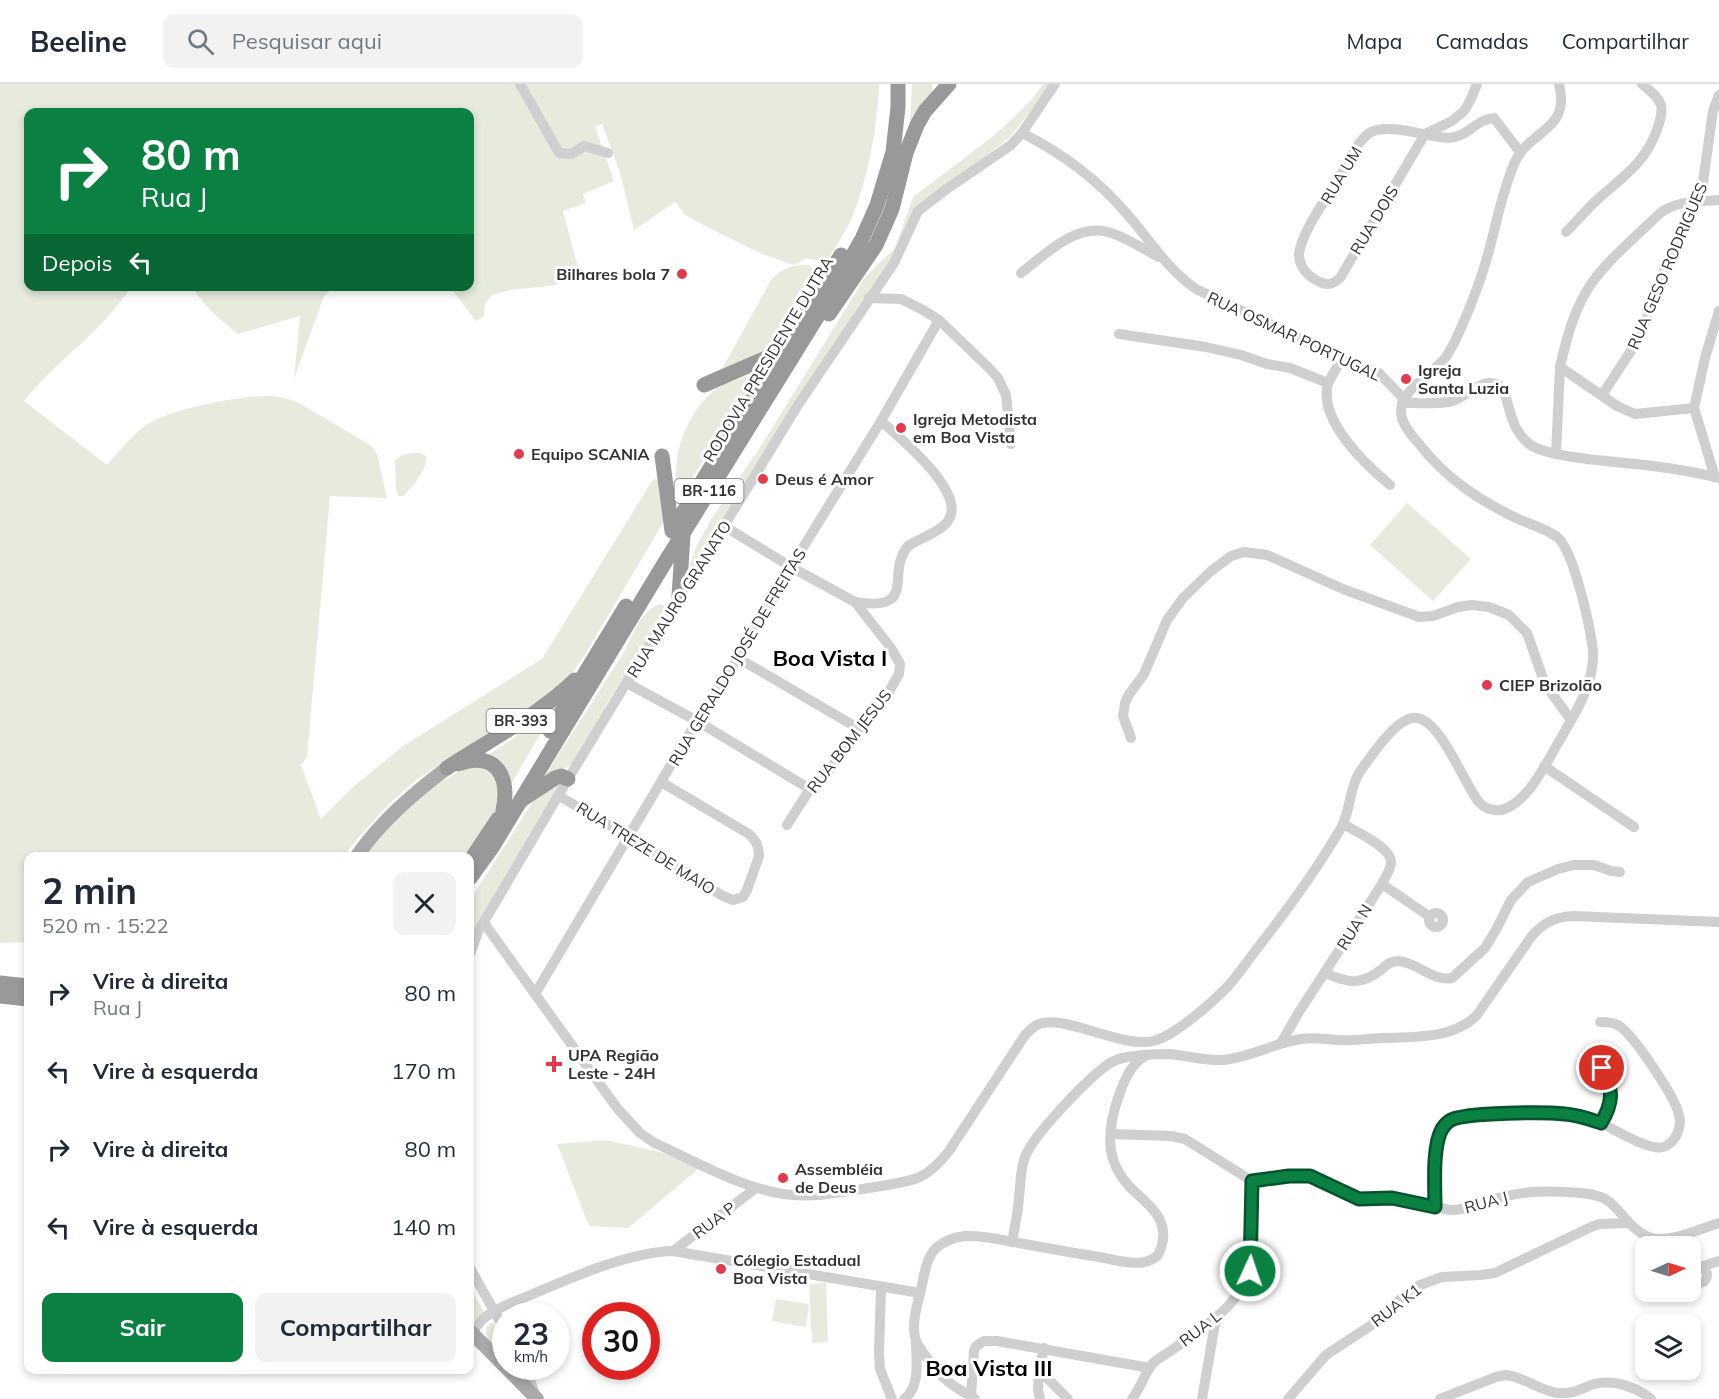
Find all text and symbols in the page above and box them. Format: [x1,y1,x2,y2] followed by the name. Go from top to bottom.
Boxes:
[163,14,583,68] search box
[30,24,127,59] text: Beeline
[184,25,217,58] icon: search
[232,27,382,55] text: Pesquisar aqui
[1347,28,1402,54] text: Mapa
[1435,28,1529,54] text: Camadas
[1562,28,1689,54] text: Compartilhar
[141,128,241,181] text: 80 m
[42,132,120,210] icon: right
[1316,142,1366,208] street label: RUA UM
[141,180,207,214] text: Rua J
[1623,180,1711,352] street label: RUA GESO RODRIGUES
[1346,182,1402,258] street label: RUA DOIS
[124,246,157,279] icon: left
[42,249,112,277] text: Depois
[699,253,837,465] street label: RODOVIA PRESIDENTE DUTRA
[556,264,670,284] place label: Bilhares bola 7
[675,267,689,281] marker: Bilhares bola 7
[1204,287,1384,385] street label: RUA OSMAR PORTUGAL
[1418,360,1509,398] place label: Igreja Santa Luzia
[1399,372,1413,386] marker: Igreja Santa Luzia
[913,409,1037,447] place label: Igreja Metodista em Boa Vista
[894,421,908,435] marker: Igreja Metodista em Boa Vista
[531,444,650,464] place label: Equipo SCANIA
[512,447,526,461] marker: Equipo SCANIA
[775,469,874,489] place label: Deus é Amor
[756,472,770,486] marker: Deus é Amor
[674,479,744,503] road number: BR-116
[622,517,736,681] street label: RUA MAURO GRANATO
[664,545,810,769] street label: RUA GERALDO JOSÉ DE FREITAS
[773,644,887,672] district label: Boa Vista I
[1499,675,1602,695] place label: CIEP Brizolão
[1480,678,1494,692] marker: CIEP Brizolão
[802,685,896,797] street label: RUA BOM JESUS
[486,709,556,733] road number: BR-393
[573,797,719,899] street label: RUA TREZE DE MAIO
[42,868,137,913] text: 2 min
[393,872,456,935] button: close
[1332,900,1376,954] street label: RUA N
[42,913,168,938] text: 520 m · 15:22
[93,967,228,995] text: Vire à direita
[42,977,75,1010] icon: right
[405,979,456,1007] text: 80 m
[93,995,142,1020] text: Rua J
[1576,1042,1627,1093] pin
[568,1045,659,1083] place label: UPA Região Leste - 24H
[1585,1051,1618,1084] icon: arrive
[42,1055,75,1088] icon: left
[545,1055,563,1073] marker: UPA Região Leste - 24H
[93,1057,258,1085] text: Vire à esquerda
[391,1057,456,1085] text: 170 m
[42,1133,75,1166] icon: right
[93,1135,228,1163] text: Vire à direita
[405,1135,456,1163] text: 80 m
[795,1159,883,1197] place label: Assembléia de Deus
[776,1171,790,1185] marker: Assembléia de Deus
[1462,1187,1510,1217] street label: RUA J
[688,1197,740,1243] street label: RUA P
[42,1211,75,1244] icon: left
[93,1213,258,1241] text: Vire à esquerda
[391,1213,456,1241] text: 140 m
[1635,1236,1701,1302] north arrow
[1635,1236,1701,1380] map controls
[1218,1239,1282,1303] position arrow
[733,1250,861,1288] place label: Cólegio Estadual Boa Vista
[714,1262,728,1276] marker: Cólegio Estadual Boa Vista
[1367,1279,1425,1331] street label: RUA K1
[42,1293,243,1362] button: Sair
[255,1293,456,1362] button: Compartilhar
[582,1302,660,1380] speed limit sign: 30
[1175,1305,1225,1350] street label: RUA L
[1635,1314,1701,1380] button: layers
[513,1315,549,1353] text: 23
[514,1347,548,1366] text: km/h
[925,1354,1053,1382] district label: Boa Vista III

